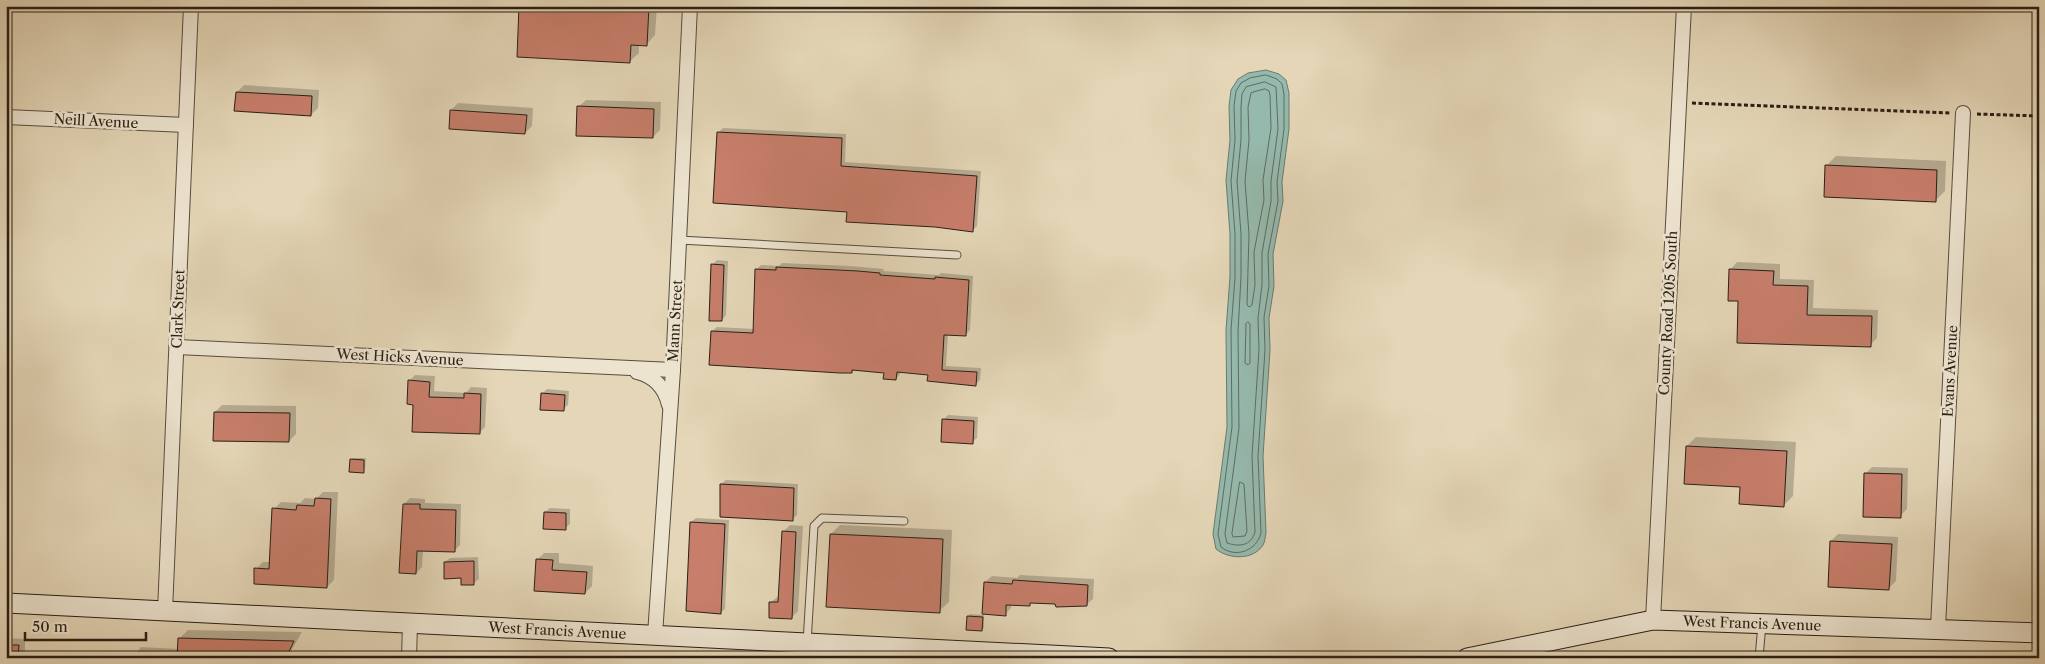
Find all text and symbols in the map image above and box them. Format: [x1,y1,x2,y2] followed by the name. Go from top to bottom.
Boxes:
[53,110,139,132] street label: Neill Avenue
[1655,230,1681,396] street label: County Road 1205 South
[168,269,188,349] street label: Clark Street
[664,279,686,363] street label: Mann Street
[1939,324,1961,417] street label: Evans Avenue
[335,345,464,369] street label: West Hicks Avenue
[25,609,146,641] scale bar
[1682,612,1822,635] street label: West Francis Avenue
[32,617,68,636] text: 50 m
[487,618,627,643] street label: West Francis Avenue

